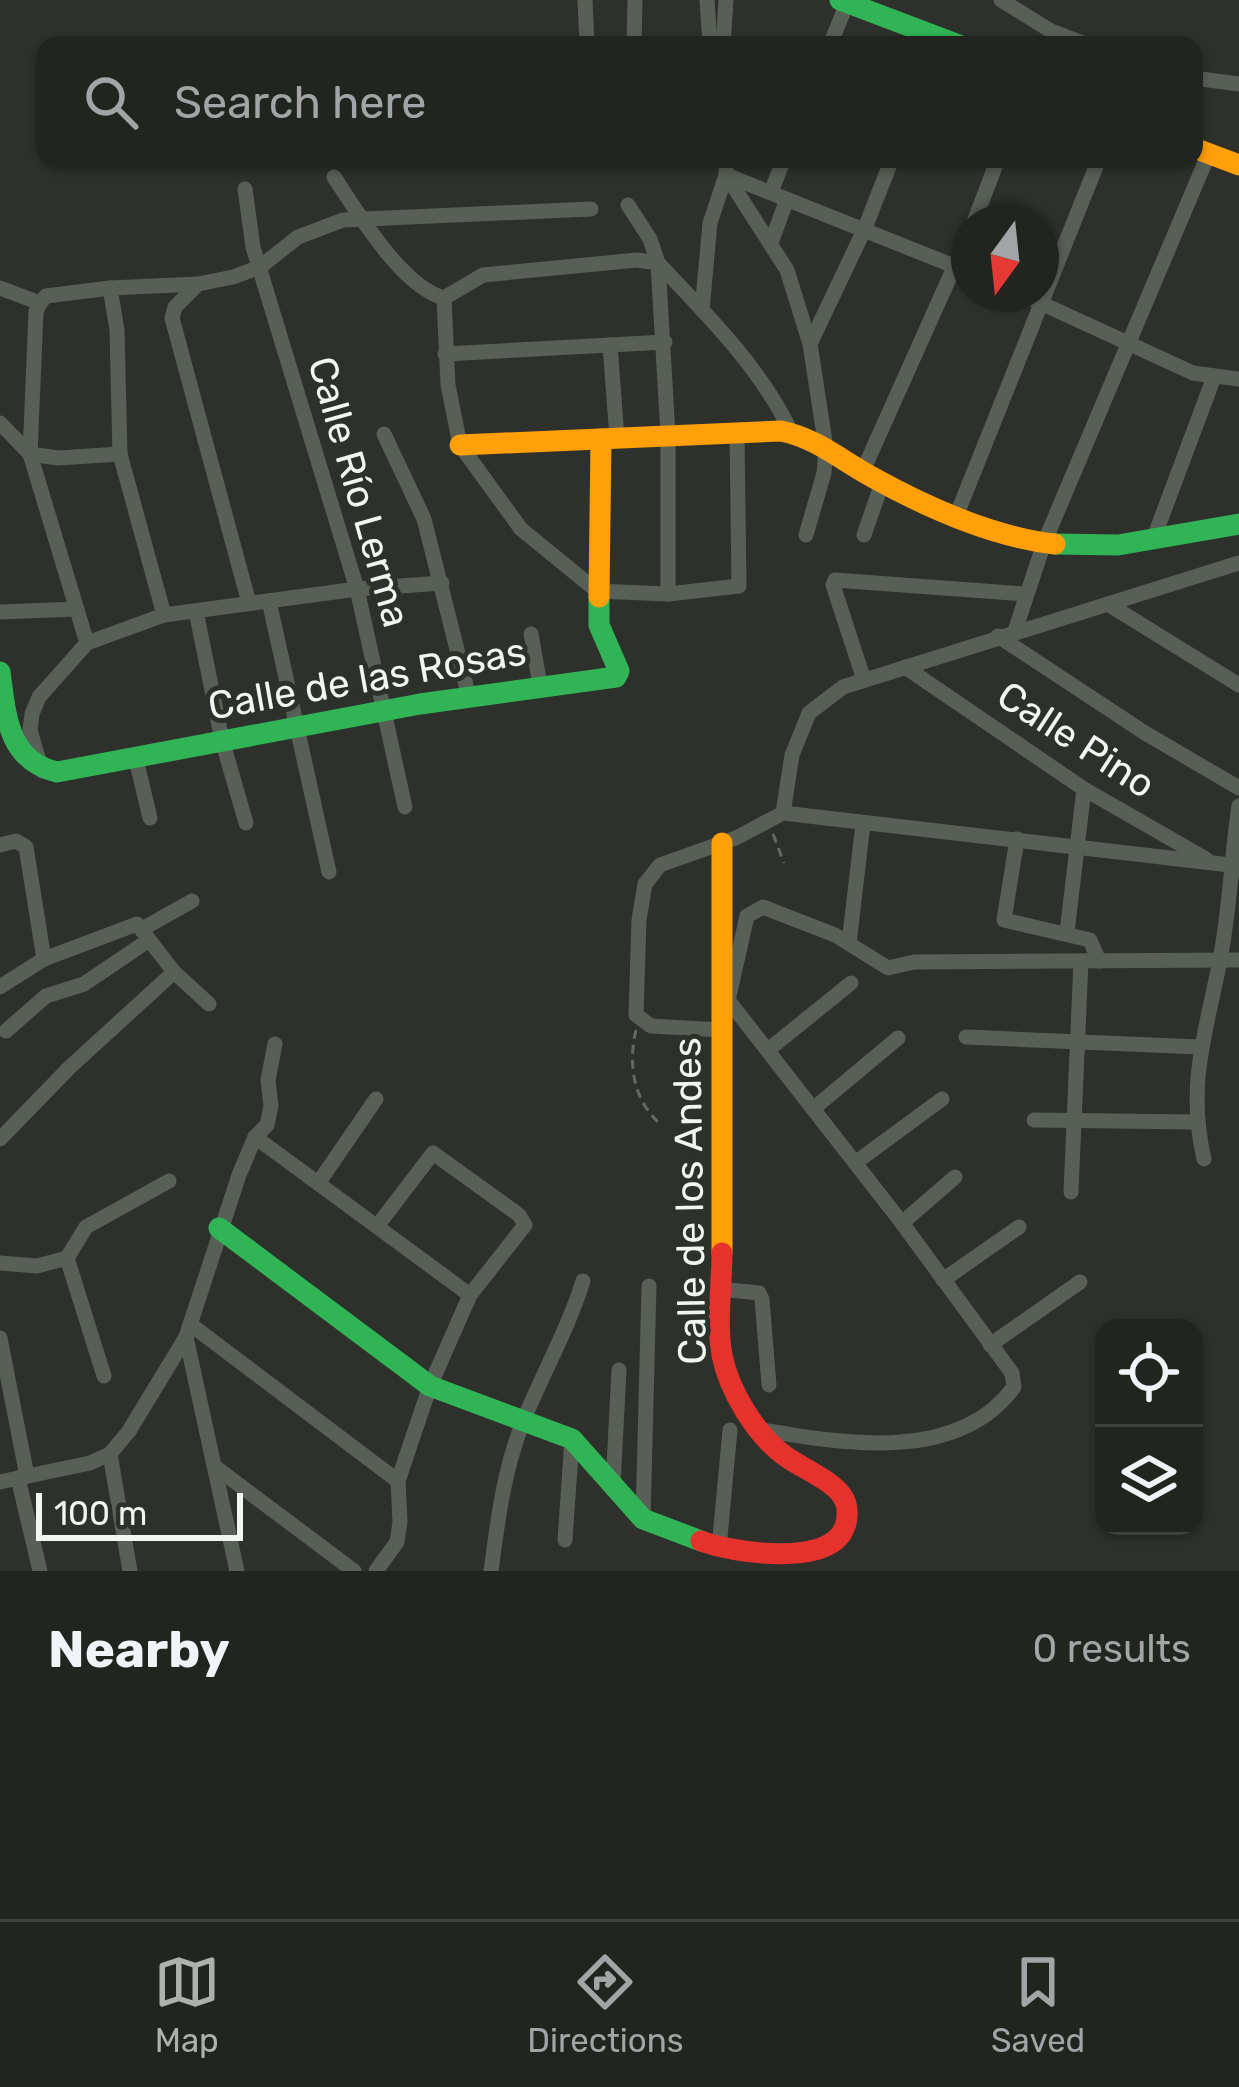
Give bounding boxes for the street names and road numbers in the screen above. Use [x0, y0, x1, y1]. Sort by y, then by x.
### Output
street label: Calle Río Lerma [298, 351, 420, 633]
street label: Calle de las Rosas [204, 628, 530, 730]
street label: Calle Pino [989, 672, 1163, 808]
street label: Calle de los Andes [664, 1037, 716, 1365]

